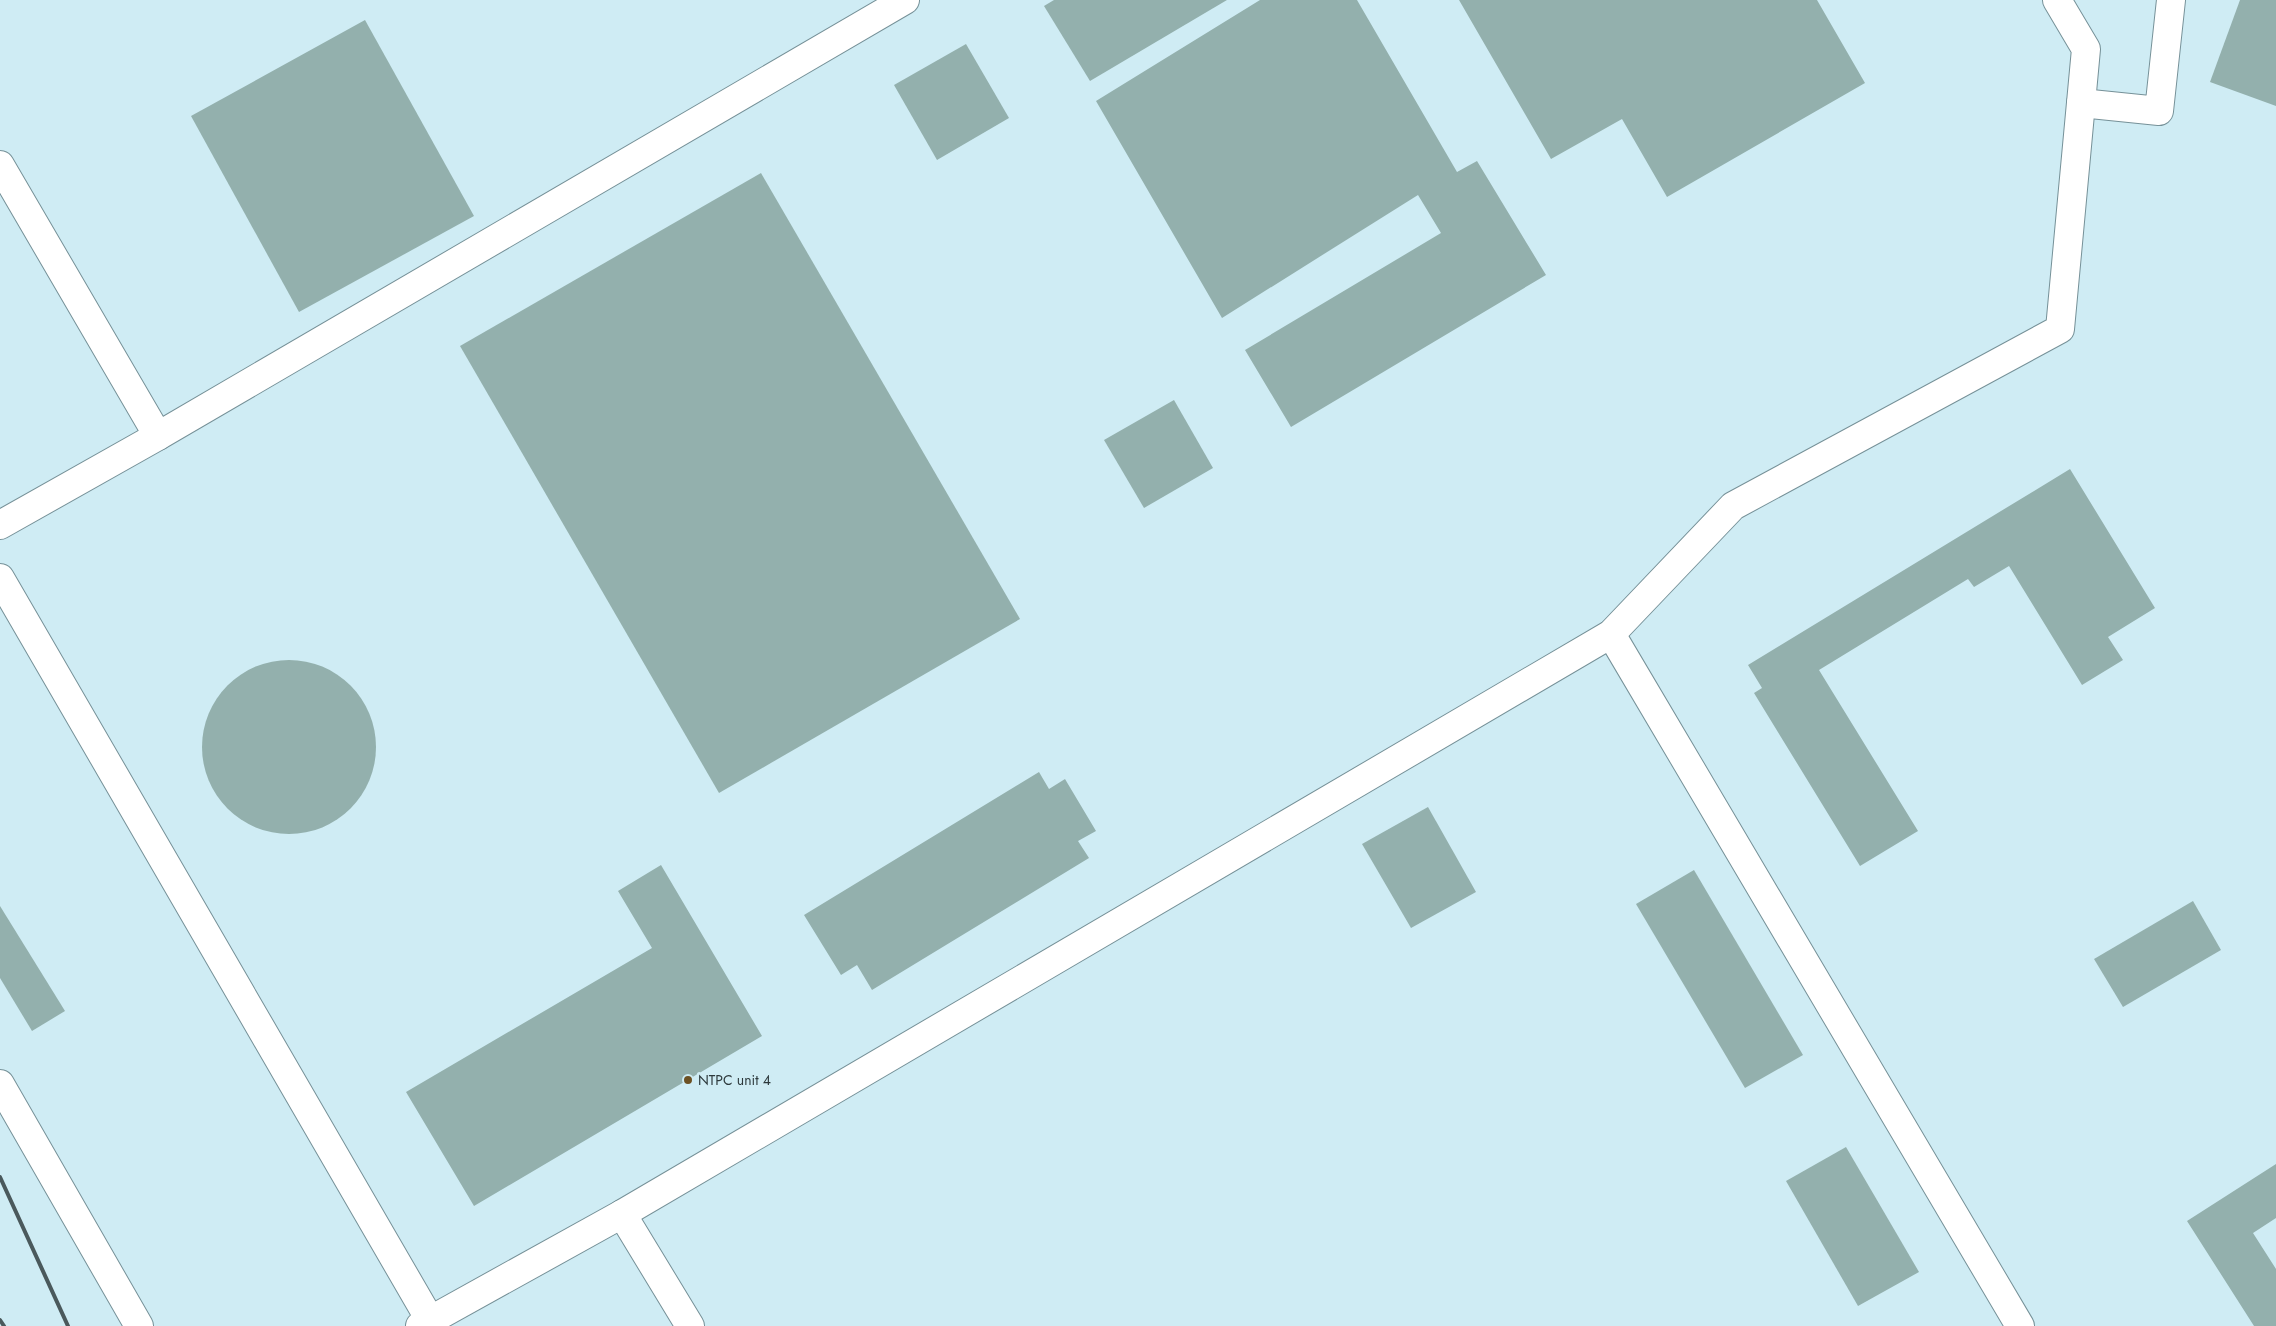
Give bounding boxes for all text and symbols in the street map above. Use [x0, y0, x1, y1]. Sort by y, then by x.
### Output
place label: NTPC unit 4 [698, 1070, 771, 1090]
marker: NTPC unit 4 [682, 1074, 694, 1086]

